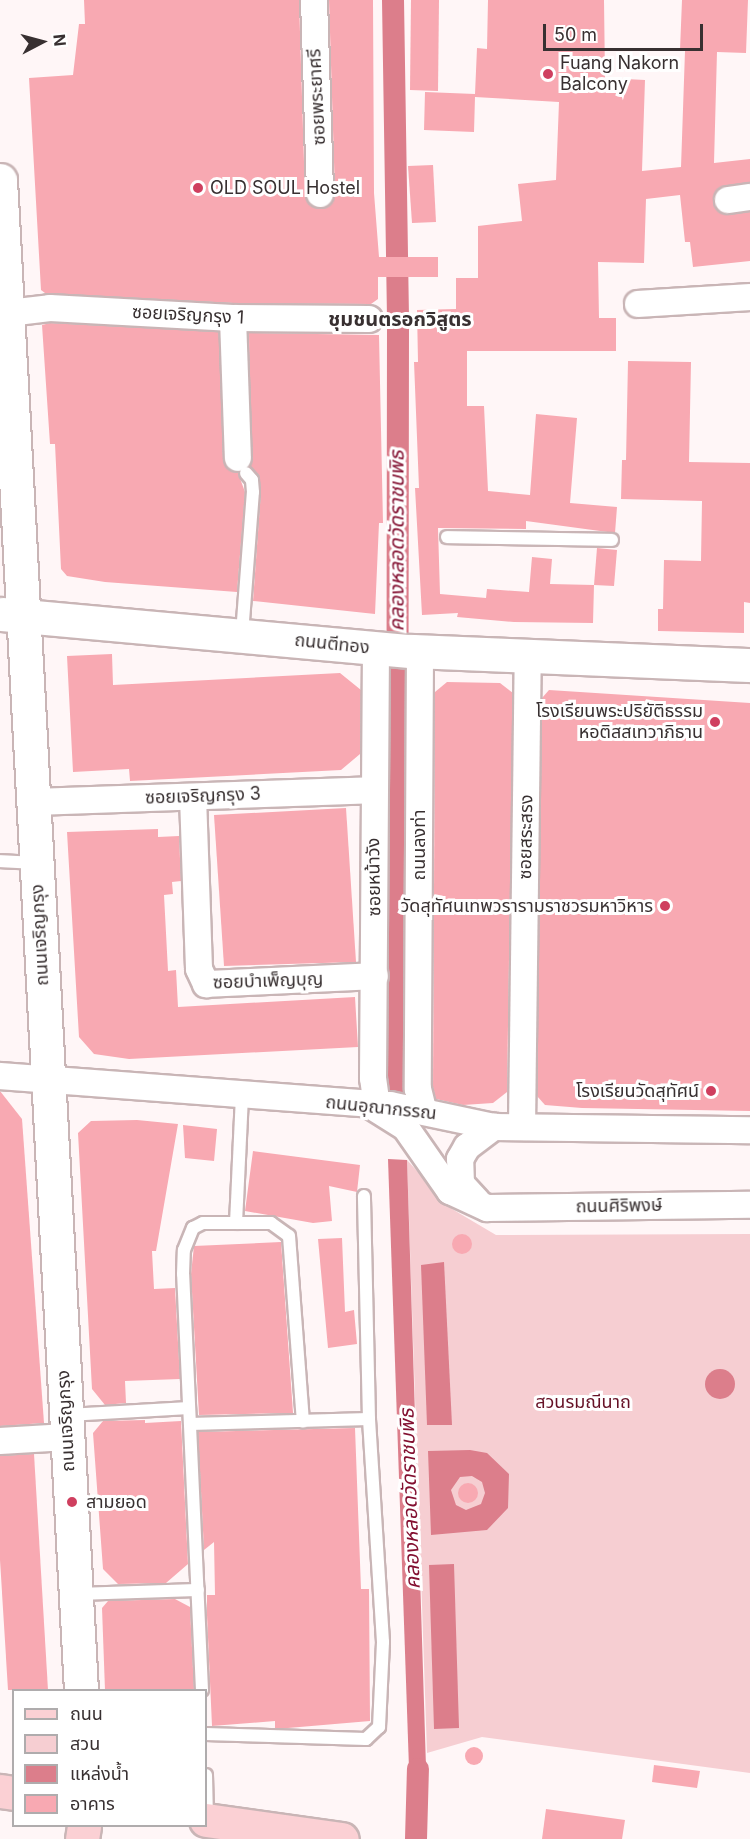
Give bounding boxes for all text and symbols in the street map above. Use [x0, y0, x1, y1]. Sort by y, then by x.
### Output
north arrow [12, 12, 72, 72]
scale bar [546, 12, 706, 50]
text: 50 m [554, 24, 597, 45]
text: N [49, 33, 70, 47]
street label: ซอยพระยาศรี [304, 48, 330, 146]
place label: Fuang Nakorn Balcony [560, 53, 679, 96]
marker: Fuang Nakorn Balcony [541, 67, 555, 81]
place label: OLD SOUL Hostel [210, 177, 360, 199]
marker: OLD SOUL Hostel [191, 181, 205, 195]
street label: ซอยเจริญกรุง 1 [131, 301, 245, 329]
district label: ชุมชนตรอกวิสูตร [328, 307, 472, 331]
water label: คลองหลอดวัดราชบพิธ [385, 451, 409, 631]
street label: ถนนตีทอง [293, 629, 371, 659]
place label: โรงเรียนพระปริยัติธรรม หอติสสเทวาภิธาน [536, 701, 703, 744]
marker: โรงเรียนพระปริยัติธรรม หอติสสเทวาภิธาน [708, 715, 722, 729]
street label: ซอยเจริญกรุง 3 [145, 783, 261, 809]
street label: ซอยสระสรง [514, 794, 538, 880]
street label: ถนนลงท่า [408, 809, 430, 881]
street label: ซอยหน้าวัง [363, 838, 385, 916]
street label: ถนนเจริญกรุง [27, 884, 53, 986]
place label: วัดสุทัศนเทพวรารามราชวรมหาวิหาร [401, 895, 653, 917]
marker: วัดสุทัศนเทพวรารามราชวรมหาวิหาร [658, 899, 672, 913]
street label: ซอยบำเพ็ญบุญ [213, 968, 323, 994]
place label: โรงเรียนวัดสุทัศน์ [576, 1080, 699, 1102]
marker: โรงเรียนวัดสุทัศน์ [704, 1084, 718, 1098]
street label: ถนนอุณากรรณ [324, 1091, 438, 1125]
street label: ถนนศิริพงษ์ [575, 1194, 663, 1218]
street label: ถนนเจริญกรุง [53, 1370, 79, 1472]
park label: สวนรมณีนาถ [535, 1391, 631, 1413]
water label: คลองหลอดวัดราชบพิธ [395, 1408, 425, 1590]
place label: สามยอด [86, 1491, 147, 1513]
marker: สามยอด [63, 1493, 81, 1511]
legend [12, 1689, 207, 1827]
text: ถนน [70, 1703, 103, 1724]
text: สวน [70, 1733, 100, 1754]
text: แหล่งน้ำ [70, 1763, 129, 1784]
text: อาคาร [70, 1793, 115, 1814]

